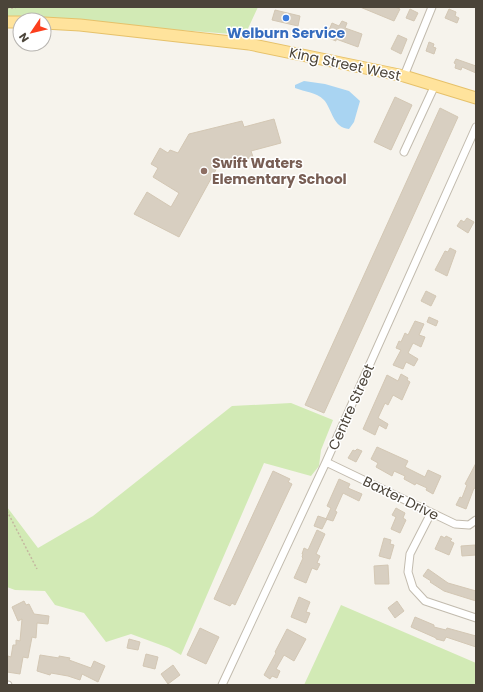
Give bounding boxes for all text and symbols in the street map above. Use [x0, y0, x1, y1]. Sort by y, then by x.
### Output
north arrow [12, 12, 52, 52]
marker: Welburn Service [281, 13, 291, 23]
place label: Welburn Service [227, 23, 345, 43]
text: N [15, 30, 33, 46]
street label: King Street West [287, 42, 403, 86]
place label: Swift Waters Elementary School [212, 153, 347, 189]
marker: Swift Waters Elementary School [199, 166, 209, 176]
street label: Centre Street [323, 361, 379, 453]
street label: Baxter Drive [359, 471, 443, 525]

